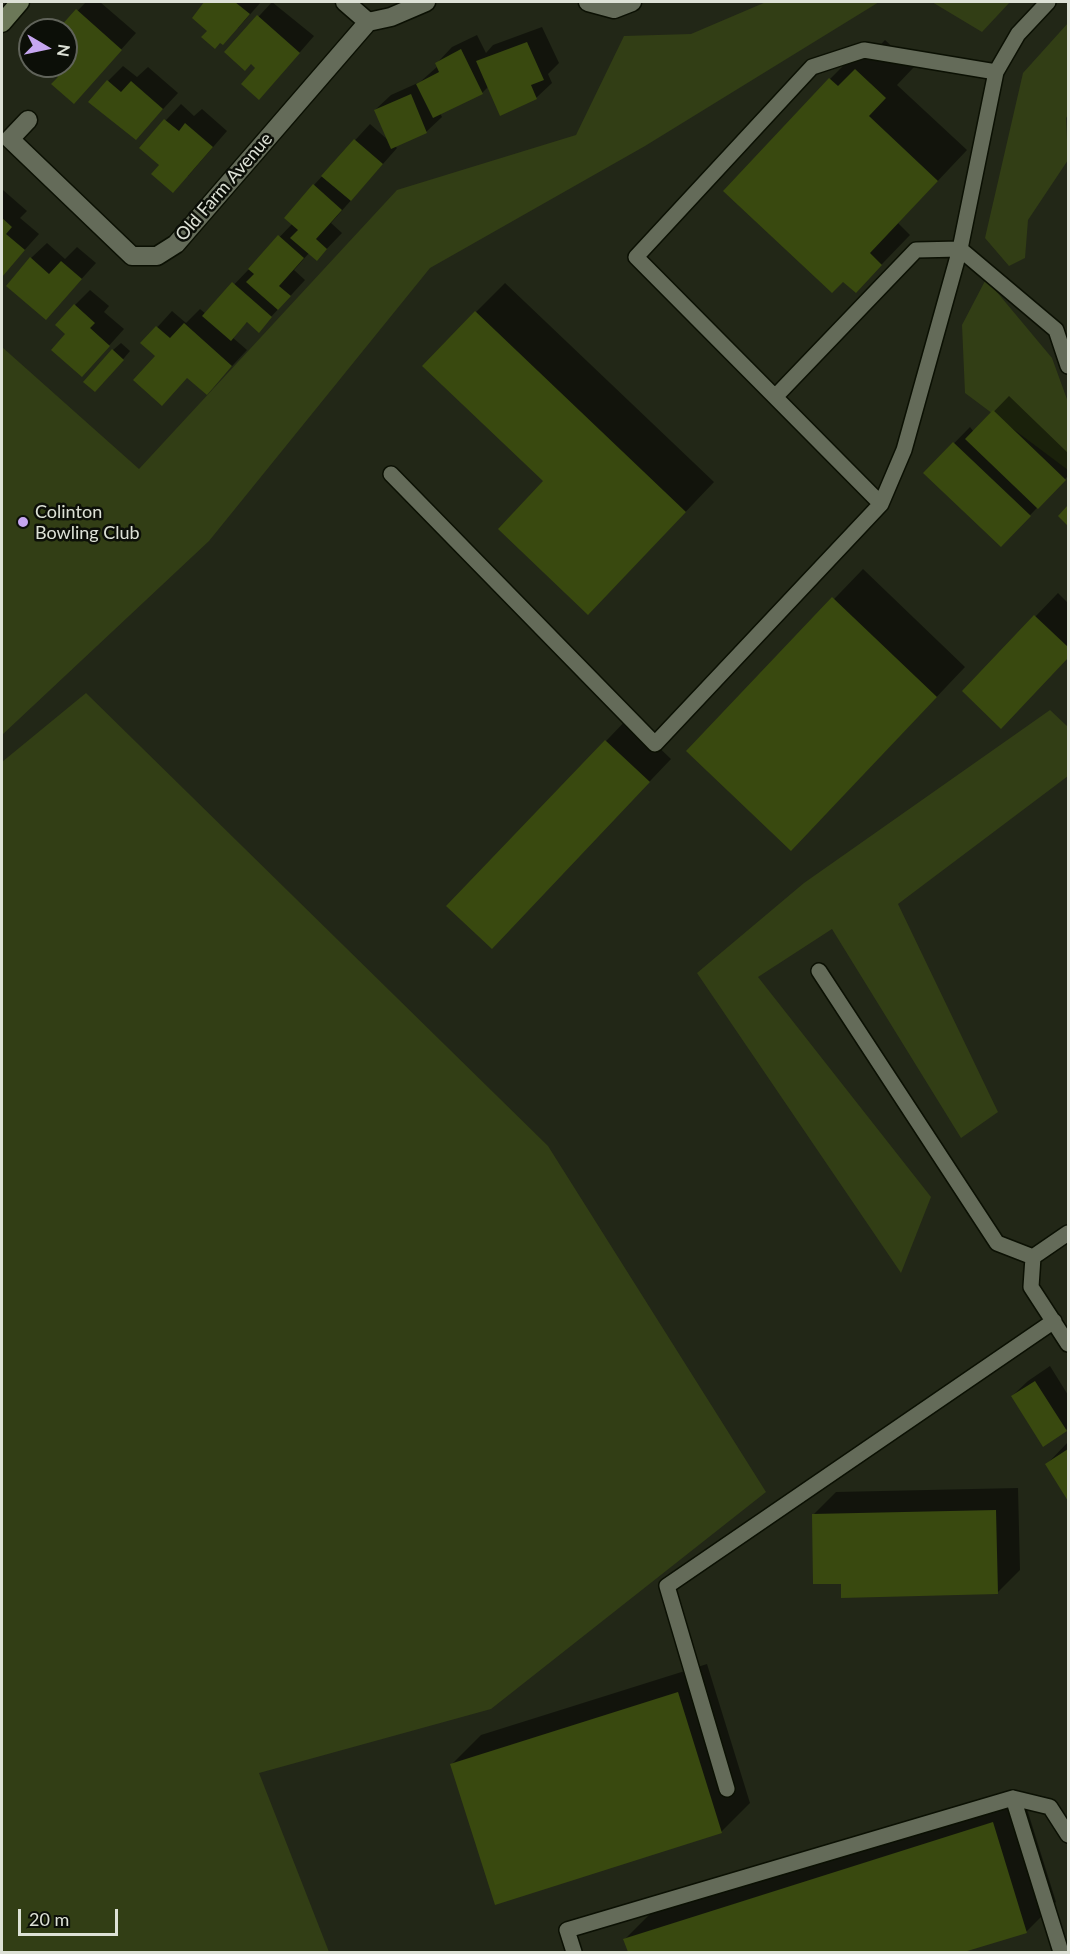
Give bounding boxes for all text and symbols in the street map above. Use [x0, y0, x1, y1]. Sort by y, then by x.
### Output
north arrow [18, 18, 78, 78]
text: N [54, 43, 75, 58]
street label: Old Farm Avenue [171, 128, 277, 246]
place label: Colinton Bowling Club [35, 501, 140, 544]
marker: Colinton Bowling Club [16, 515, 30, 529]
scale bar [21, 1897, 122, 1935]
text: 20 m [29, 1908, 69, 1930]

